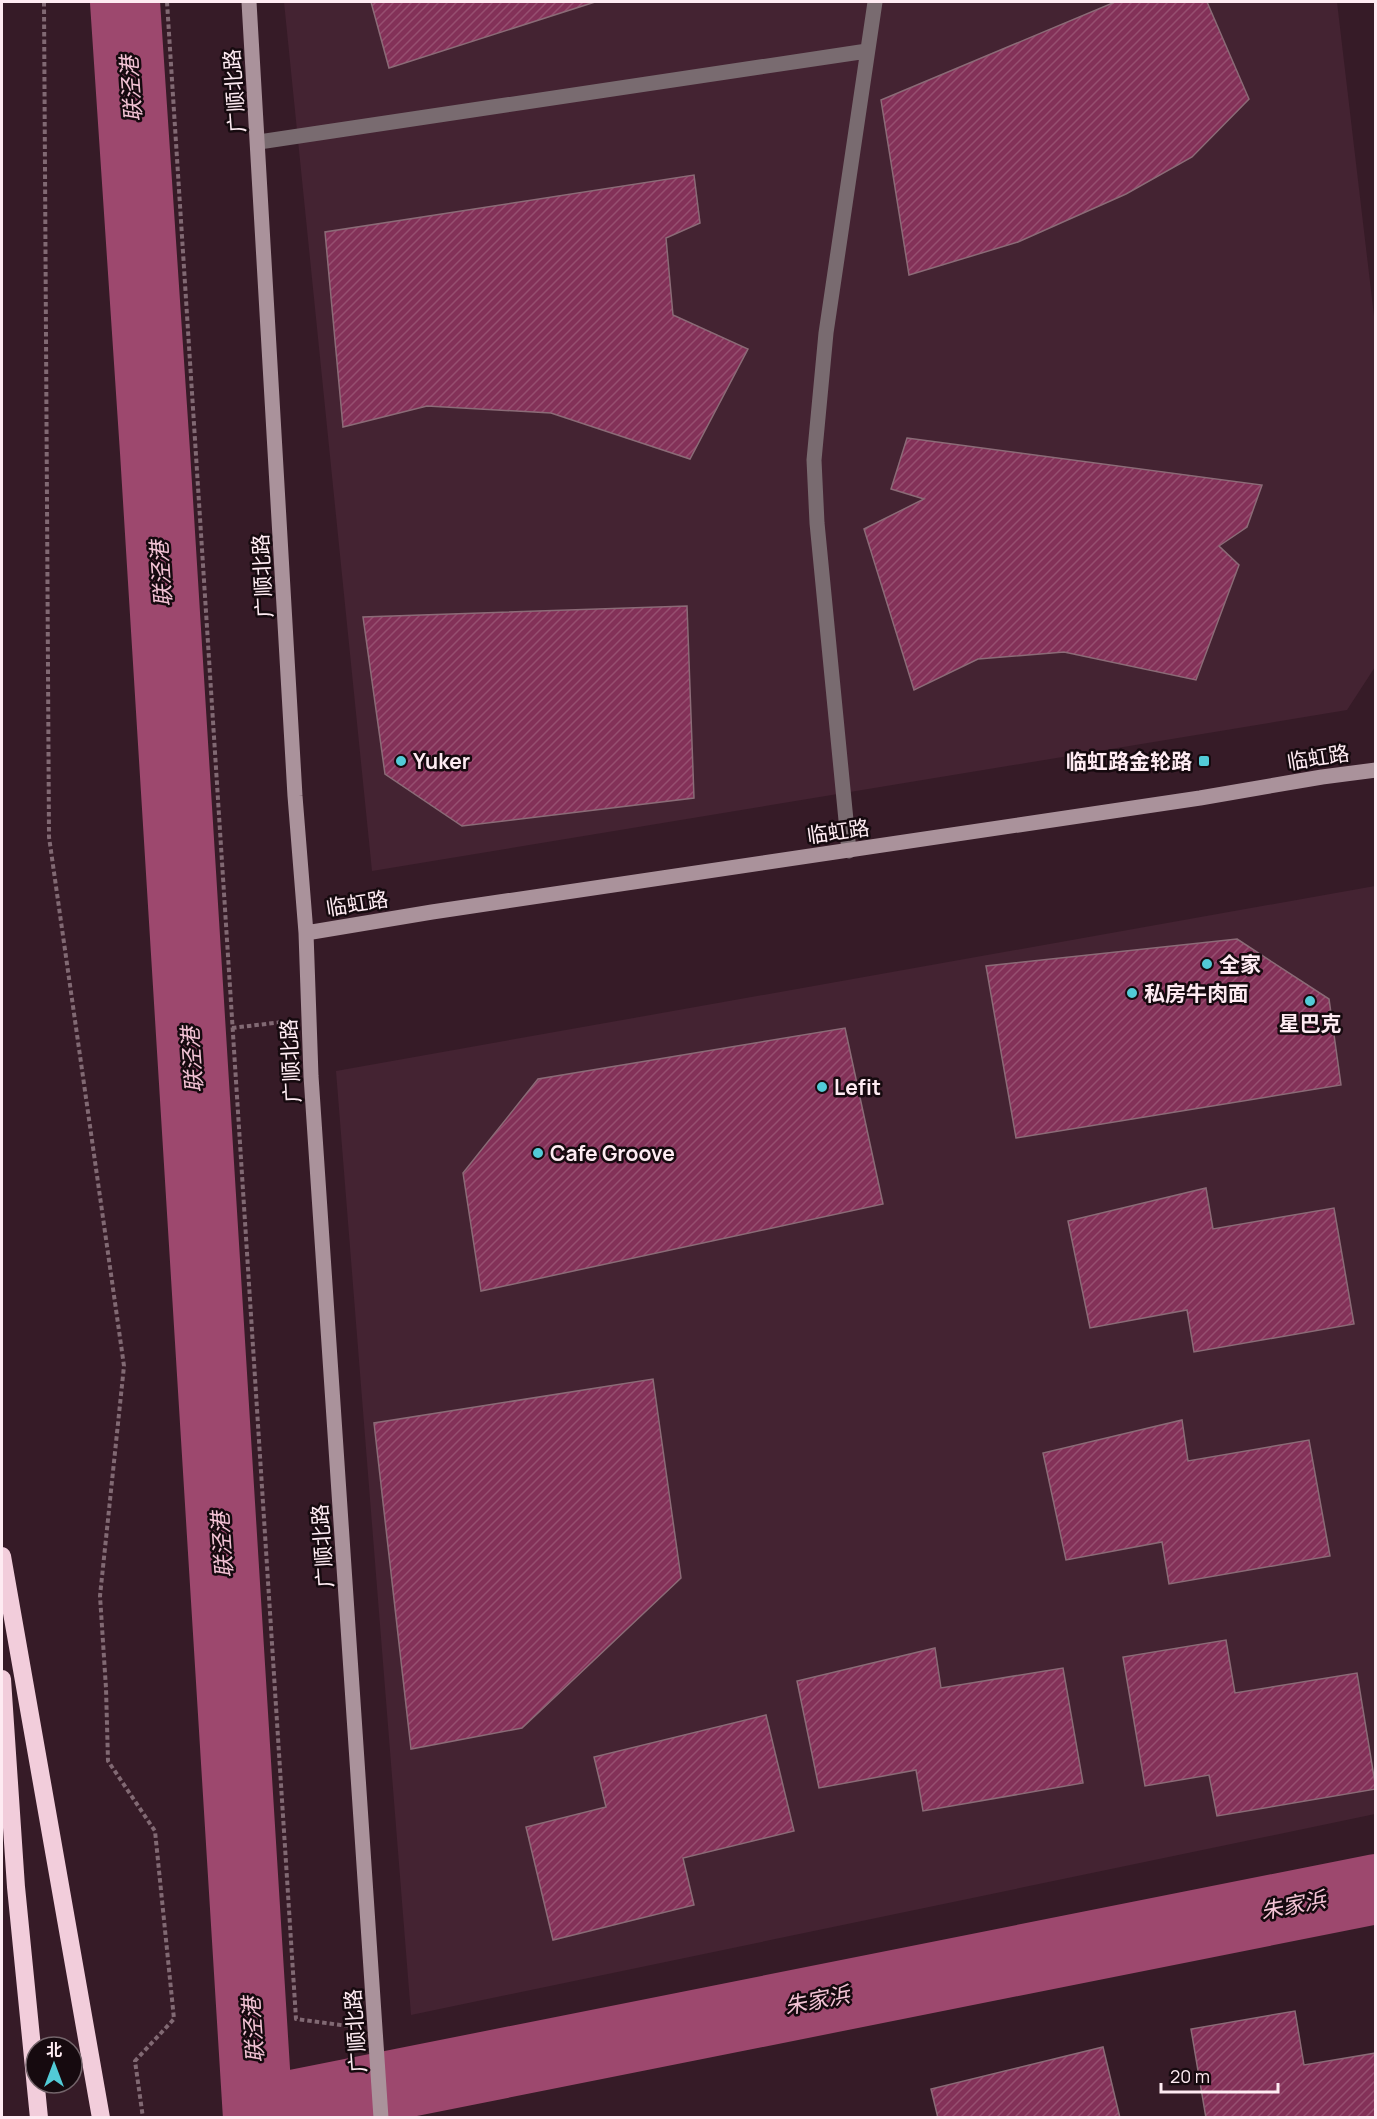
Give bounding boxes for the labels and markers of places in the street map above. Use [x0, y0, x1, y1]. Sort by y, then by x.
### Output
place label: Yuker [413, 747, 470, 775]
place label: 临虹路金轮路 [1066, 747, 1192, 775]
marker: Yuker [394, 754, 408, 768]
marker: 临虹路金轮路 [1197, 754, 1211, 768]
place label: 全家 [1219, 950, 1261, 978]
marker: 全家 [1200, 957, 1214, 971]
place label: 私房牛肉面 [1144, 979, 1249, 1007]
marker: 私房牛肉面 [1125, 986, 1139, 1000]
marker: 星巴克 [1303, 994, 1317, 1008]
place label: 星巴克 [1279, 1009, 1342, 1037]
place label: Lefit [834, 1073, 881, 1101]
marker: Lefit [815, 1080, 829, 1094]
place label: Cafe Groove [550, 1139, 675, 1167]
marker: Cafe Groove [531, 1146, 545, 1160]

